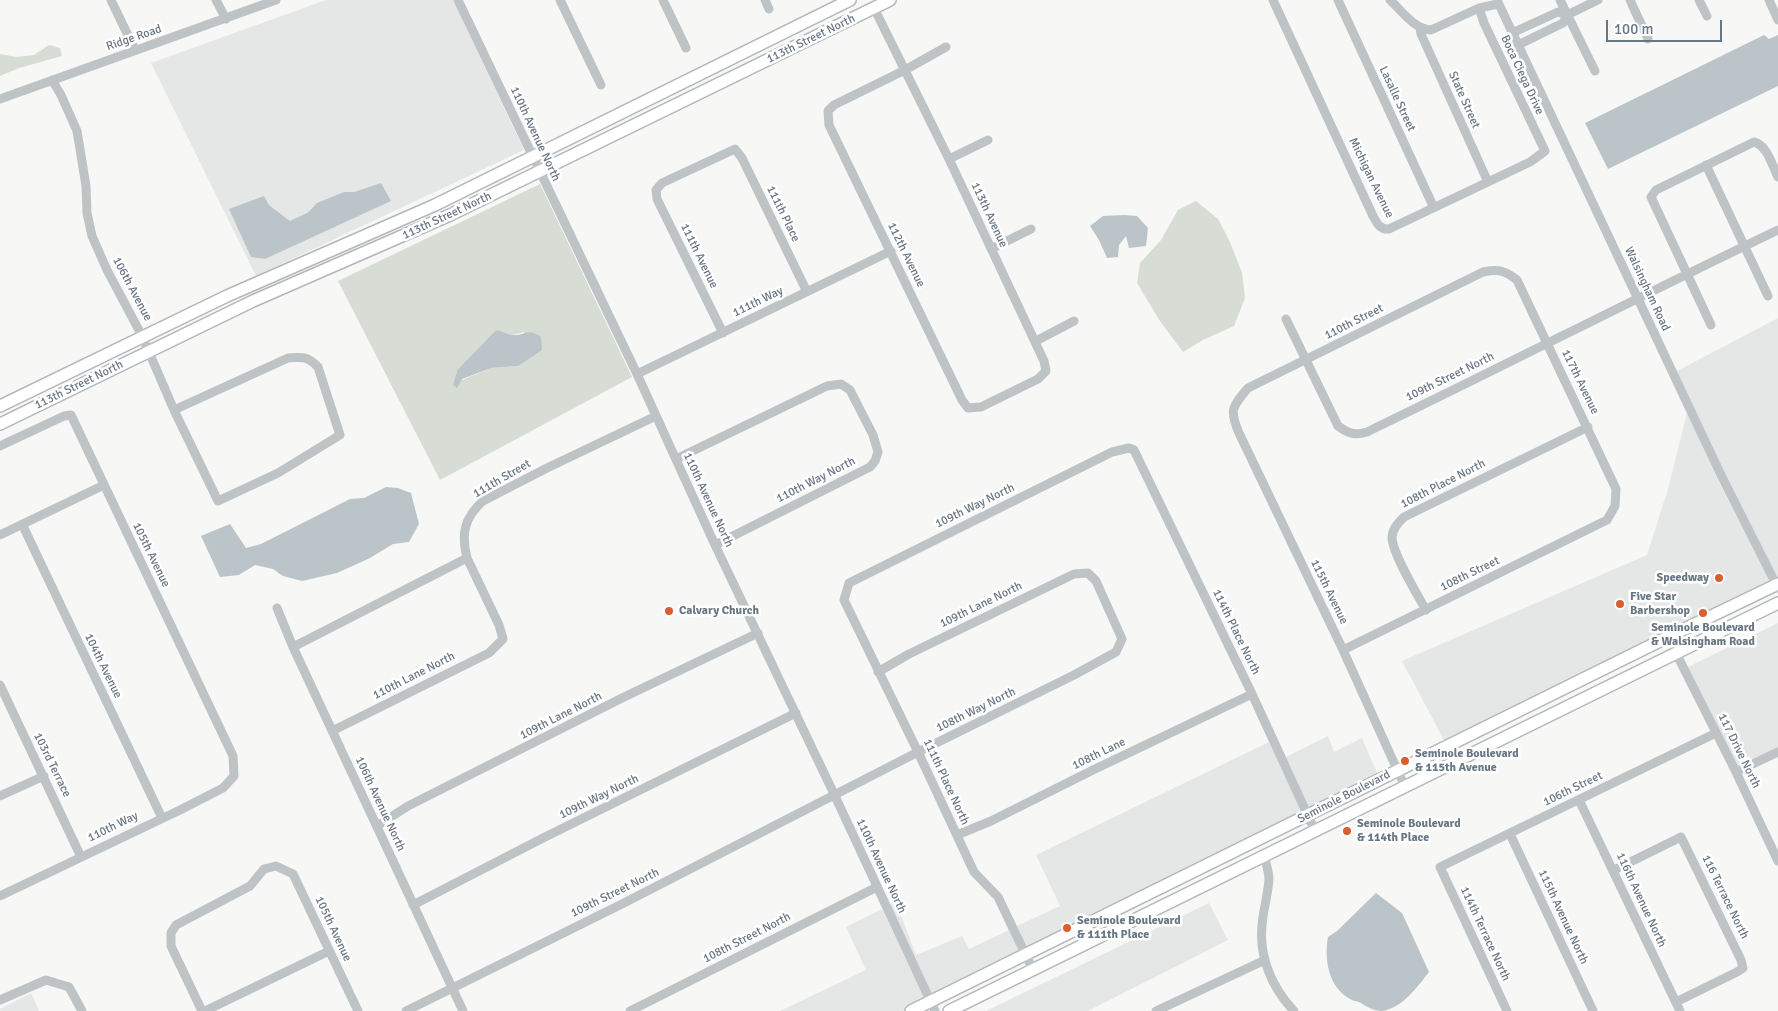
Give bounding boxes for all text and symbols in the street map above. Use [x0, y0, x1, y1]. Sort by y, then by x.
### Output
scale bar [1608, 10, 1724, 42]
street label: 113th Street North [764, 11, 858, 67]
text: 100 m [1614, 20, 1654, 38]
street label: Ridge Road [104, 22, 164, 54]
street label: Boca Ciega Drive [1497, 33, 1547, 117]
street label: Lasalle Street [1376, 64, 1418, 134]
street label: State Street [1445, 69, 1483, 131]
street label: 110th Avenue North [507, 84, 563, 184]
street label: Michigan Avenue [1345, 136, 1397, 220]
street label: 113th Avenue [968, 180, 1010, 250]
street label: 111th Place [763, 184, 803, 244]
street label: 113th Street North [400, 189, 494, 243]
street label: 112th Avenue [884, 220, 928, 290]
street label: 111th Avenue [677, 221, 721, 291]
street label: Walsingham Road [1621, 245, 1673, 333]
street label: 106th Avenue [109, 255, 155, 323]
street label: 111th Way [731, 284, 785, 320]
street label: 110th Street [1322, 301, 1386, 343]
street label: 117th Avenue [1558, 347, 1602, 417]
street label: 109th Street North [1403, 349, 1497, 405]
street label: 113th Street North [32, 357, 126, 413]
street label: 110th Avenue North [680, 450, 736, 550]
street label: 110th Way North [774, 454, 858, 506]
street label: 108th Place North [1398, 456, 1488, 512]
street label: 111th Street [471, 457, 533, 501]
street label: 109th Way North [933, 481, 1017, 531]
street label: 105th Avenue [129, 520, 173, 590]
street label: 108th Street [1438, 553, 1502, 595]
street label: 115th Avenue [1307, 557, 1351, 627]
place label: Speedway [1657, 571, 1709, 585]
marker: Speedway [1713, 572, 1725, 584]
street label: 109th Lane North [937, 579, 1025, 631]
street label: 114th Place North [1209, 587, 1263, 677]
place label: Five Star Barbershop [1630, 590, 1690, 618]
marker: Five Star Barbershop [1614, 598, 1626, 610]
place label: Calvary Church [679, 604, 759, 618]
marker: Calvary Church [663, 605, 675, 617]
marker: Seminole Boulevard & Walsingham Road [1697, 607, 1709, 619]
place label: Seminole Boulevard & Walsingham Road [1651, 621, 1755, 649]
street label: 104th Avenue [81, 631, 125, 701]
street label: 110th Lane North [371, 649, 457, 703]
street label: 108th Way North [934, 685, 1018, 735]
street label: 109th Lane North [518, 689, 604, 743]
street label: 117 Drive North [1715, 711, 1763, 791]
street label: 103rd Terrace [30, 730, 74, 800]
street label: 108th Lane [1070, 735, 1128, 773]
street label: 111th Place North [920, 737, 972, 827]
place label: Seminole Boulevard & 115th Avenue [1415, 747, 1519, 775]
street label: 106th Avenue North [352, 754, 408, 854]
marker: Seminole Boulevard & 115th Avenue [1399, 755, 1411, 767]
street label: Seminole Boulevard [1295, 767, 1393, 827]
street label: 106th Street [1541, 768, 1605, 810]
street label: 109th Way North [557, 772, 641, 822]
street label: 110th Way [86, 809, 140, 845]
street label: 110th Avenue North [853, 816, 909, 916]
place label: Seminole Boulevard & 114th Place [1357, 817, 1461, 845]
marker: Seminole Boulevard & 114th Place [1341, 825, 1353, 837]
street label: 116th Avenue North [1613, 850, 1669, 950]
street label: 116 Terrace North [1698, 853, 1752, 941]
street label: 109th Street North [568, 865, 662, 921]
street label: 115th Avenue North [1535, 867, 1591, 967]
street label: 114th Terrace North [1457, 884, 1513, 984]
street label: 105th Avenue [312, 894, 354, 964]
street label: 108th Street North [701, 910, 793, 966]
place label: Seminole Boulevard & 111th Place [1077, 914, 1181, 942]
marker: Seminole Boulevard & 111th Place [1061, 922, 1073, 934]

